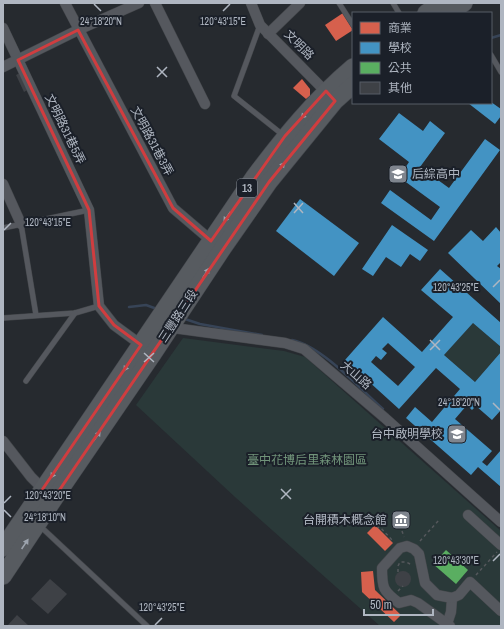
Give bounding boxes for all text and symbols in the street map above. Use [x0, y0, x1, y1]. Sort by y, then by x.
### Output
legend [352, 12, 492, 104]
text: 24°18'20"N [80, 15, 122, 28]
text: 120°43'15"E [200, 15, 246, 28]
text: 商業 [388, 20, 412, 36]
street label: 文明路 [281, 27, 317, 63]
text: 學校 [388, 40, 412, 56]
text: 公共 [388, 60, 412, 76]
text: 其他 [388, 80, 412, 96]
street label: 文明路31巷5弄 [41, 91, 89, 167]
street label: 文明路31巷3弄 [127, 104, 177, 178]
one-way arrow [301, 108, 310, 119]
one-way arrow [277, 161, 286, 172]
school or university icon: 后綜高中 [387, 163, 409, 185]
place label: 后綜高中 [412, 166, 460, 182]
road number: 13 [237, 179, 257, 197]
one-way arrow [223, 212, 231, 222]
text: 120°43'15"E [25, 216, 71, 229]
one-way arrow [202, 268, 210, 278]
text: 120°43'25"E [433, 281, 479, 294]
street label: 三豐路三段 [155, 286, 201, 346]
street label: 大山路 [337, 357, 375, 393]
one-way arrow [123, 361, 131, 371]
text: 24°18'20"N [438, 396, 480, 409]
school or university icon: 台中啟明學校 [446, 423, 468, 445]
place label: 台中啟明學校 [371, 426, 443, 442]
one-way arrow [93, 431, 101, 441]
park label: 臺中花博后里森林園區 [247, 452, 367, 468]
one-way arrow [50, 467, 57, 479]
text: 120°43'20"E [25, 489, 71, 502]
museum icon: 台開積木概念館 [390, 509, 412, 531]
text: 24°18'10"N [24, 511, 66, 524]
place label: 台開積木概念館 [303, 512, 387, 528]
one-way arrow [21, 538, 28, 550]
text: 120°43'30"E [433, 554, 479, 567]
scale bar [364, 591, 433, 617]
text: 50 m [370, 597, 392, 613]
text: 120°43'25"E [139, 601, 185, 614]

